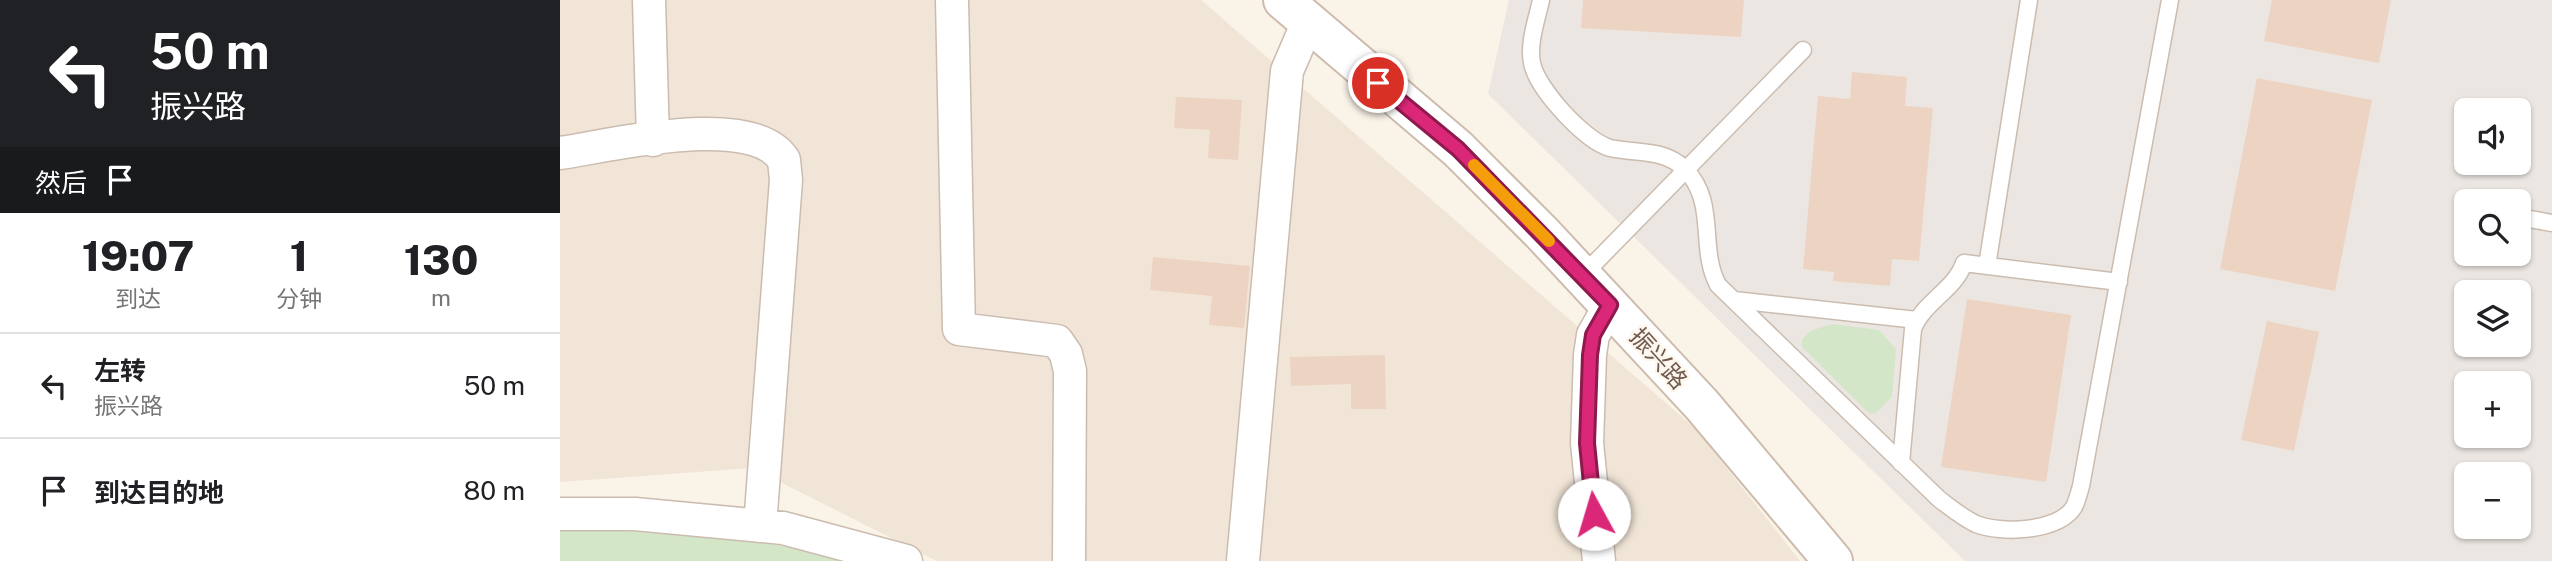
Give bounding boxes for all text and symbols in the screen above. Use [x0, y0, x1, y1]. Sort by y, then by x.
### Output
text: 50 m [150, 22, 270, 80]
icon: left [35, 28, 126, 119]
pin [1348, 53, 1408, 113]
icon: arrive [1359, 64, 1397, 102]
text: 振兴路 [150, 88, 246, 125]
map controls [2454, 98, 2531, 539]
button: sound [2454, 98, 2531, 175]
icon: arrive [101, 161, 139, 199]
text: 然后 [35, 167, 87, 198]
button: search [2454, 189, 2531, 266]
text: 19:07 [82, 231, 194, 280]
text: 1 [290, 231, 308, 280]
text: 130 [404, 235, 478, 284]
button: layers [2454, 280, 2531, 357]
text: m [431, 284, 451, 311]
text: 到达 [115, 285, 161, 312]
text: 分钟 [276, 285, 322, 312]
street label: 振兴路 [1625, 322, 1693, 394]
text: 左转 [94, 355, 146, 386]
icon: left [35, 367, 73, 405]
text: 50 m [464, 370, 525, 401]
button: + [2454, 371, 2531, 448]
text: 振兴路 [94, 392, 163, 419]
button: − [2454, 462, 2531, 539]
icon: arrive [35, 472, 73, 510]
text: 80 m [464, 475, 525, 506]
text: 到达目的地 [94, 477, 224, 508]
position arrow [1557, 477, 1631, 551]

